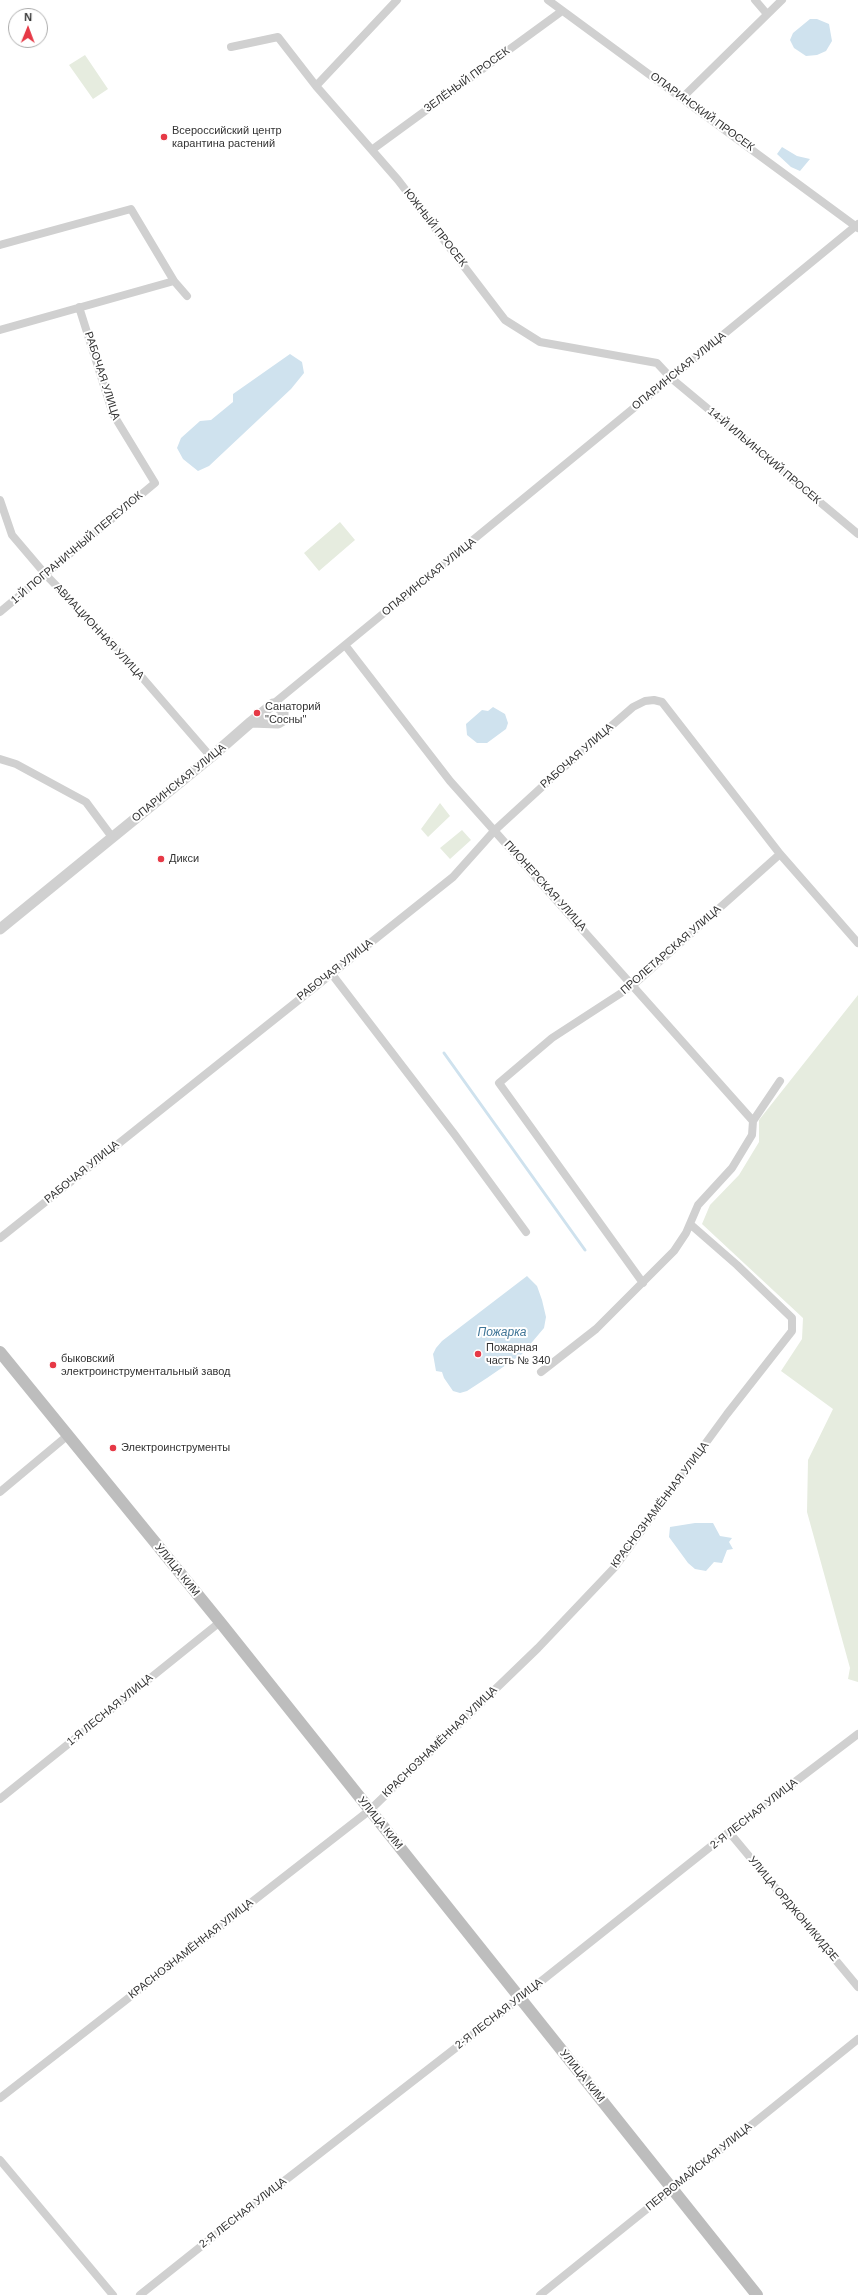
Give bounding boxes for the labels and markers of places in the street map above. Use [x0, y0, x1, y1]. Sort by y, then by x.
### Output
place label: Всероссийский центр карантина растений [172, 124, 282, 150]
marker: Всероссийский центр карантина растений [159, 132, 169, 142]
place label: Санаторий "Сосны" [265, 700, 321, 726]
marker: Санаторий "Сосны" [252, 708, 262, 718]
place label: Дикси [169, 852, 199, 866]
marker: Дикси [156, 854, 166, 864]
place label: Пожарная часть № 340 [486, 1341, 550, 1367]
marker: Пожарная часть № 340 [473, 1349, 483, 1359]
place label: быковский электроинструментальный завод [61, 1352, 231, 1378]
marker: быковский электроинструментальный завод [48, 1360, 58, 1370]
place label: Электроинструменты [121, 1441, 230, 1455]
marker: Электроинструменты [108, 1443, 118, 1453]

